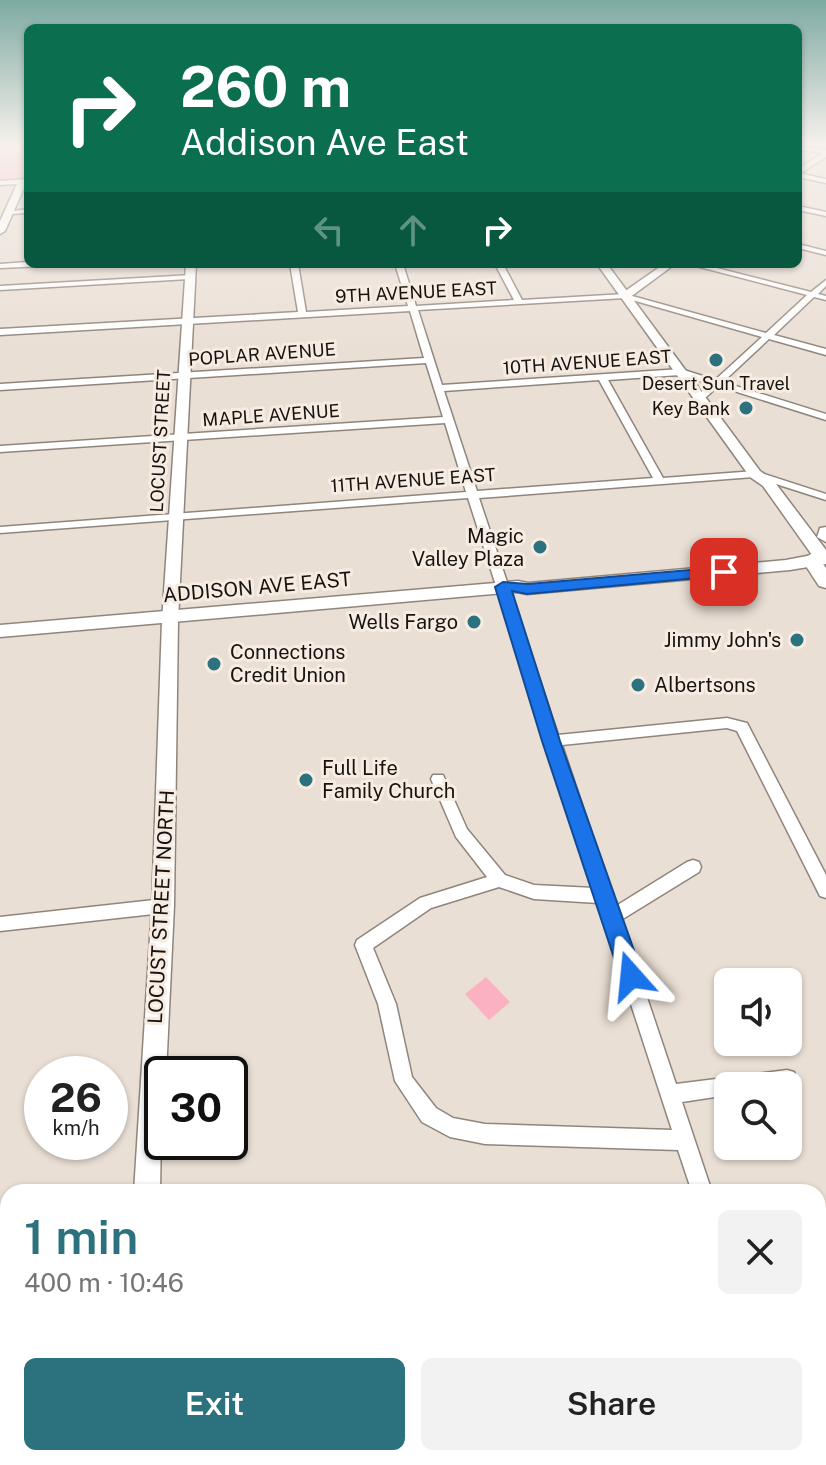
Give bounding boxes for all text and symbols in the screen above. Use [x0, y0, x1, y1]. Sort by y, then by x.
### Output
text: 260 m [180, 54, 351, 120]
icon: right [48, 56, 152, 160]
text: Addison Ave East [180, 121, 469, 163]
icon: left [307, 208, 351, 252]
icon: ahead [391, 208, 435, 252]
icon: right [475, 208, 519, 252]
street label: 9TH AVENUE EAST [335, 277, 498, 307]
street label: POPLAR AVENUE [188, 338, 336, 370]
street label: 10TH AVENUE EAST [502, 346, 672, 378]
marker: Desert Sun Travel [707, 351, 725, 369]
street label: LOCUST STREET [146, 369, 174, 513]
place label: Desert Sun Travel [642, 373, 790, 394]
place label: Key Bank [652, 398, 730, 419]
marker: Key Bank [737, 399, 755, 417]
street label: MAPLE AVENUE [202, 400, 340, 430]
street label: 11TH AVENUE EAST [330, 464, 496, 496]
place label: Magic Valley Plaza [412, 524, 524, 571]
marker: Magic Valley Plaza [531, 538, 549, 556]
pin [690, 538, 758, 606]
icon: arrive [702, 550, 746, 594]
street label: ADDISON AVE EAST [162, 567, 352, 607]
place label: Wells Fargo [348, 610, 458, 634]
marker: Wells Fargo [465, 613, 483, 631]
place label: Jimmy John's [664, 628, 781, 652]
marker: Jimmy John's [788, 631, 806, 649]
place label: Connections Credit Union [230, 640, 346, 687]
marker: Connections Credit Union [205, 655, 223, 673]
place label: Albertsons [654, 673, 756, 697]
marker: Albertsons [629, 676, 647, 694]
place label: Full Life Family Church [322, 756, 455, 803]
marker: Full Life Family Church [297, 771, 315, 789]
street label: LOCUST STREET NORTH [143, 789, 179, 1025]
position arrow [589, 934, 673, 1018]
map controls [714, 968, 802, 1160]
button: sound [714, 968, 802, 1056]
speed limit sign: 30 [144, 1056, 248, 1160]
button: search [714, 1072, 802, 1160]
text: 26 [50, 1074, 102, 1121]
text: km/h [52, 1116, 100, 1140]
text: 1 min [24, 1208, 138, 1265]
button: close [718, 1210, 802, 1294]
text: 400 m · 10:46 [24, 1267, 184, 1298]
button: Exit [24, 1358, 405, 1450]
button: Share [421, 1358, 802, 1450]

